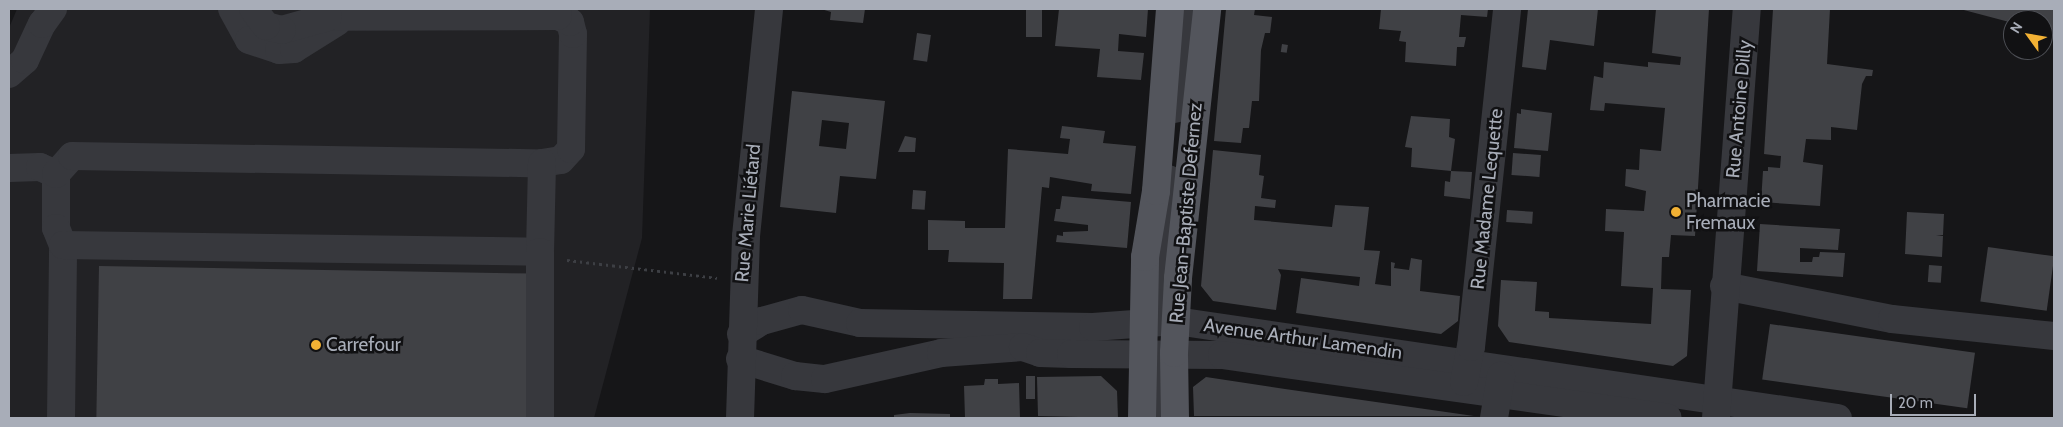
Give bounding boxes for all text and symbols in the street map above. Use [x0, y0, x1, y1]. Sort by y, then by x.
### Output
north arrow [2003, 10, 2053, 60]
text: N [2006, 19, 2026, 37]
street label: Rue Antoine Dilly [1722, 39, 1756, 179]
street label: Rue Jean-Baptiste Defernez [1165, 102, 1207, 324]
street label: Rue Madame Lequette [1466, 107, 1508, 291]
street label: Rue Marie Liétard [731, 143, 765, 283]
place label: Pharmacie Fremaux [1686, 190, 1770, 234]
marker: Pharmacie Fremaux [1670, 206, 1682, 218]
street label: Avenue Arthur Lamendin [1202, 314, 1404, 364]
place label: Carrefour [326, 334, 401, 356]
marker: Carrefour [310, 339, 322, 351]
scale bar [1893, 384, 1979, 416]
text: 20 m [1898, 394, 1933, 412]

